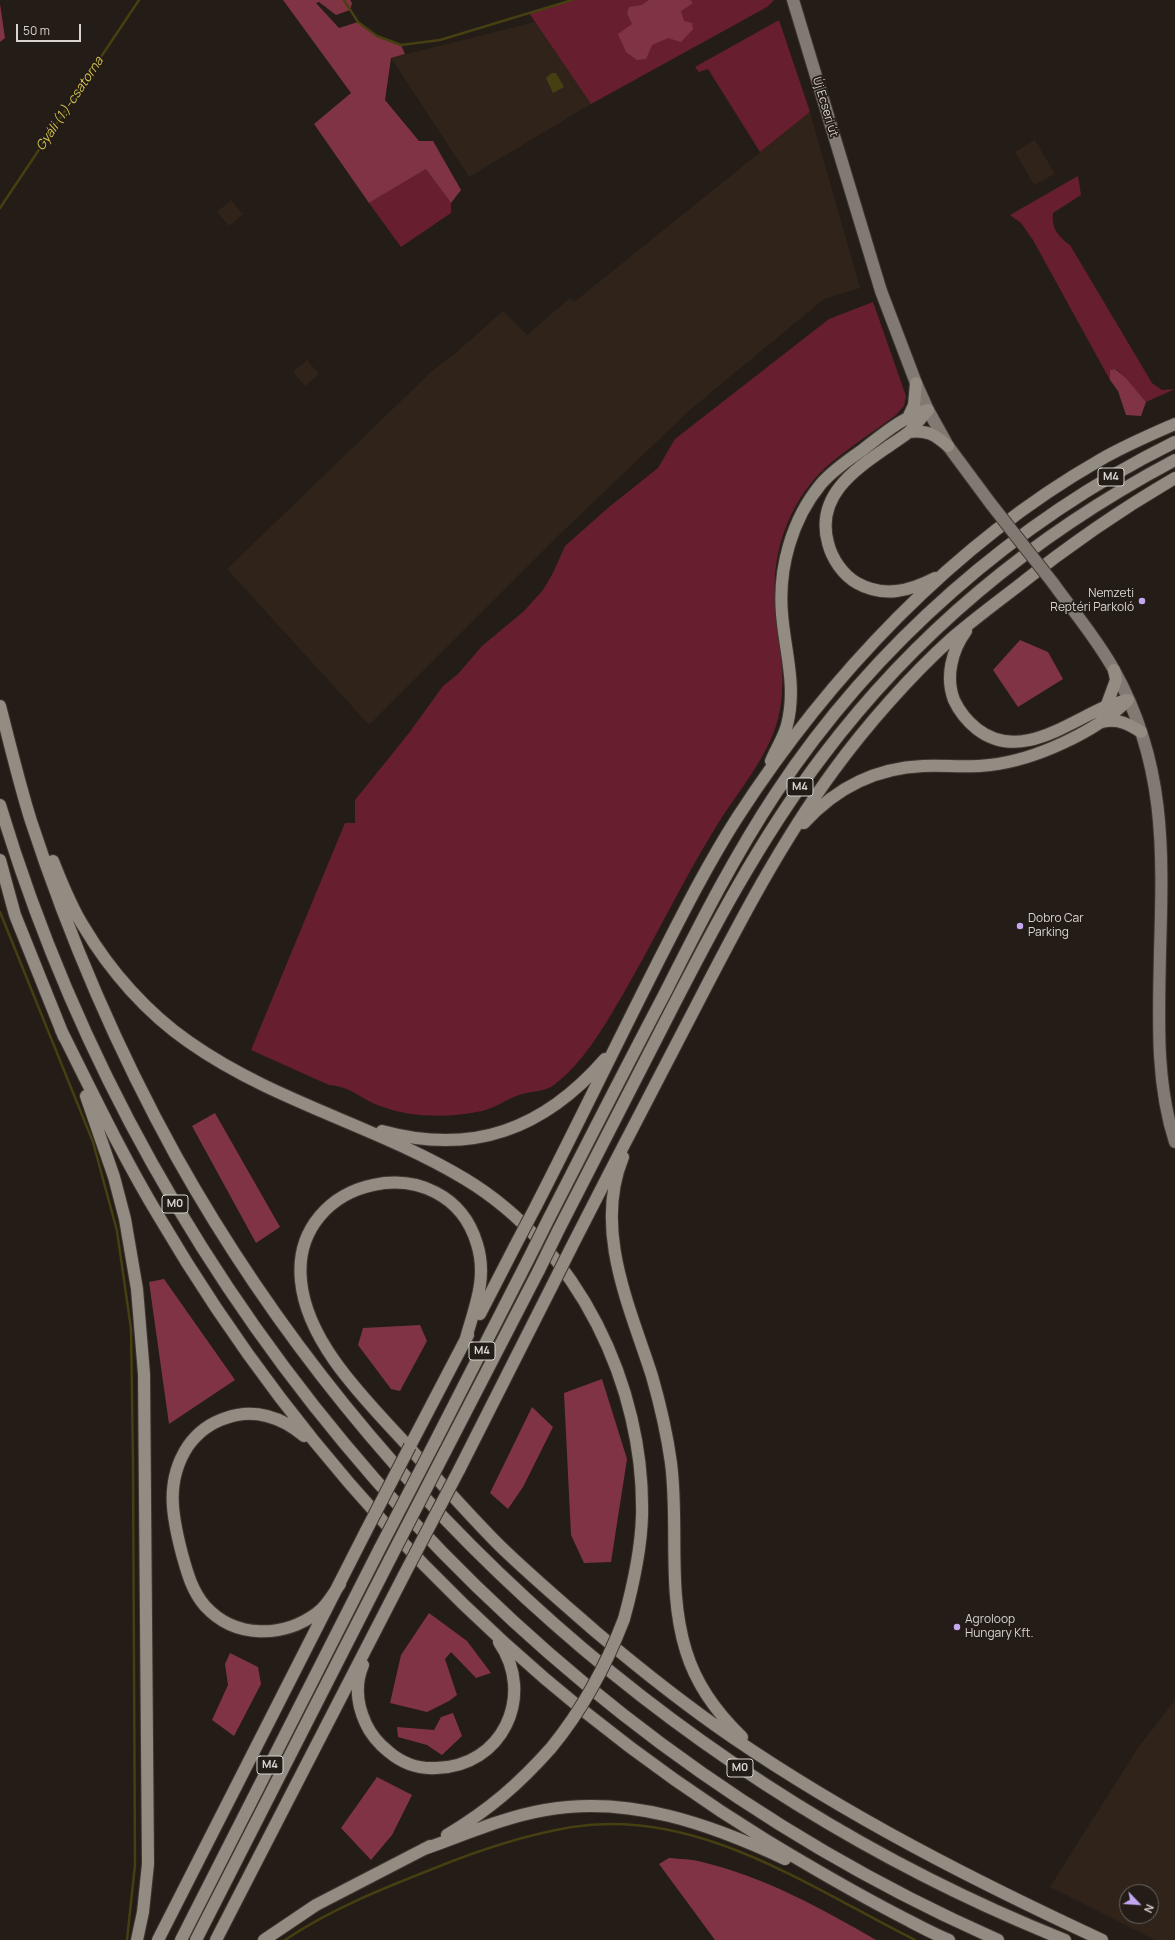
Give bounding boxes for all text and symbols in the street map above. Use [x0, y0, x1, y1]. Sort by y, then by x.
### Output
scale bar [18, 16, 83, 42]
text: 50 m [23, 22, 50, 39]
water label: Gyáli (1.)-csatorna [33, 54, 107, 154]
street label: Új Ecseri út [809, 75, 841, 139]
road number: M4 [1098, 468, 1124, 486]
place label: Nemzeti Reptéri Parkoló [1050, 587, 1134, 615]
marker: Nemzeti Reptéri Parkoló [1137, 596, 1147, 606]
road number: M4 [787, 778, 813, 796]
place label: Dobro Car Parking [1028, 912, 1084, 940]
marker: Dobro Car Parking [1015, 921, 1025, 931]
road number: M0 [162, 1195, 188, 1213]
road number: M4 [469, 1342, 495, 1360]
place label: Agroloop Hungary Kft. [965, 1613, 1033, 1641]
marker: Agroloop Hungary Kft. [952, 1622, 962, 1632]
road number: M4 [257, 1756, 283, 1774]
road number: M0 [727, 1759, 753, 1777]
north arrow [1119, 1884, 1159, 1924]
text: N [1141, 1902, 1158, 1916]

